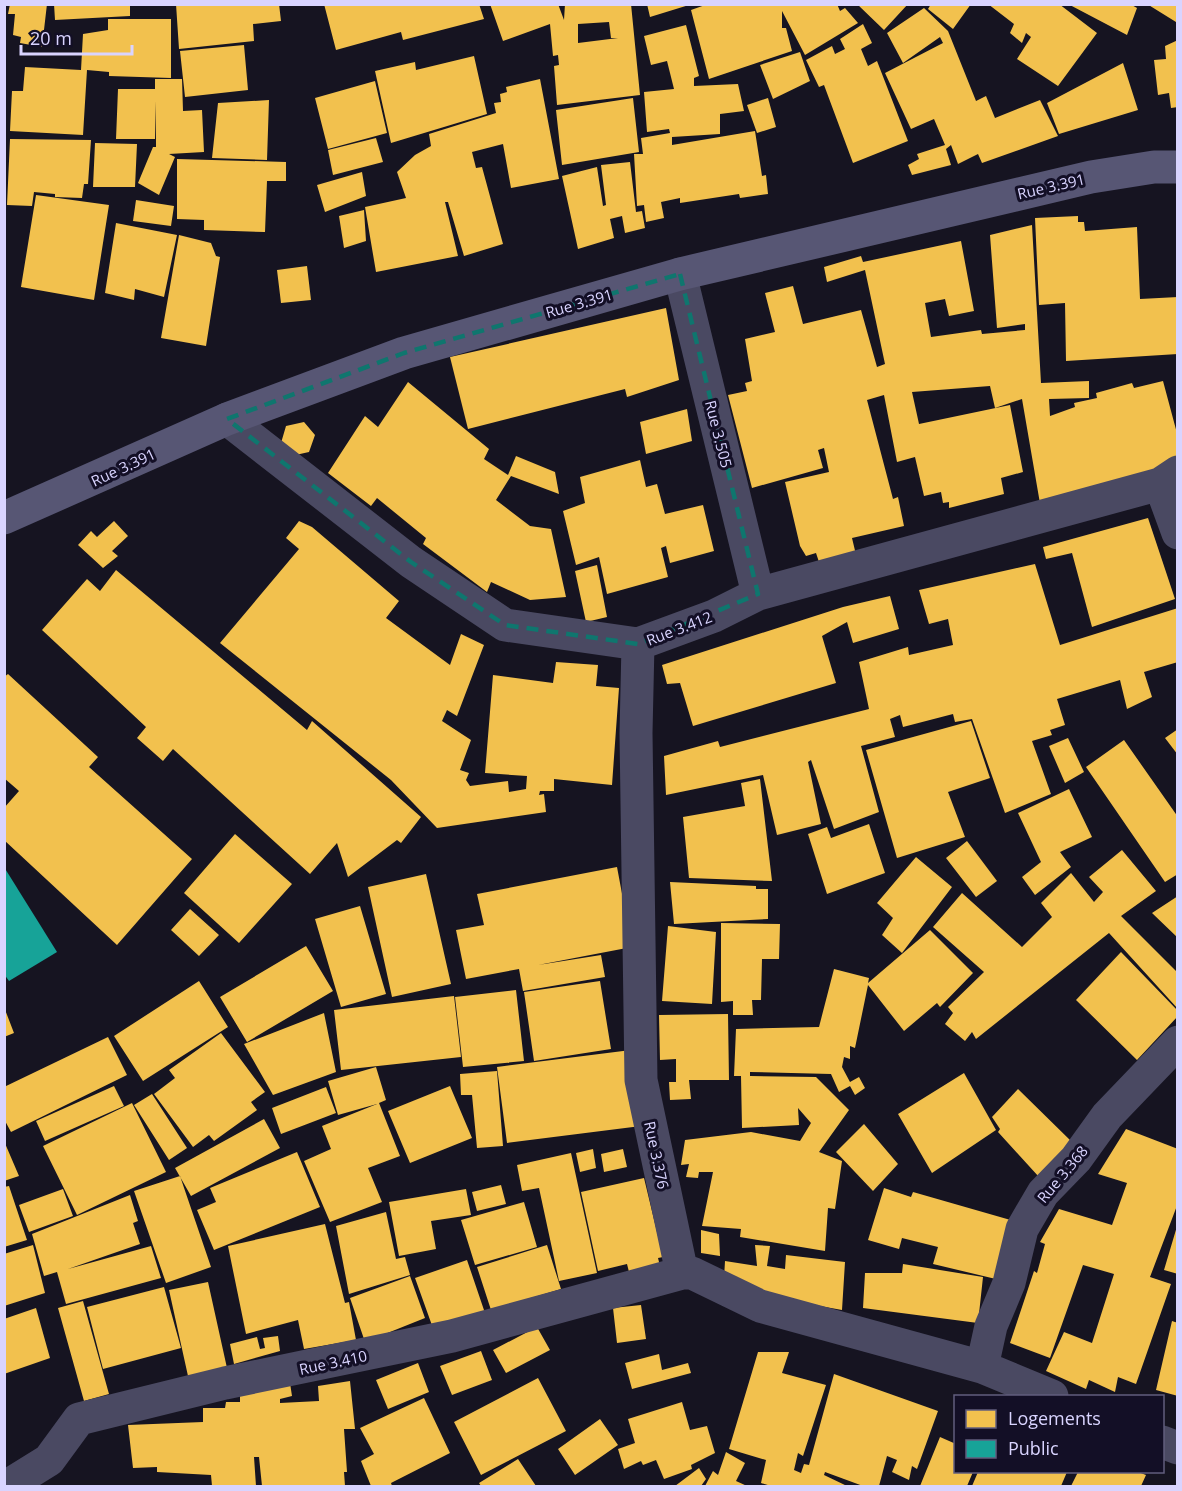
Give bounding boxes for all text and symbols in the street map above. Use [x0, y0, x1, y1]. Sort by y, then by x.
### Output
scale bar [21, 18, 132, 56]
text: 20 m [30, 26, 72, 50]
street label: Rue 3.391 [1015, 168, 1087, 204]
street label: Rue 3.391 [543, 284, 615, 322]
street label: Rue 3.505 [701, 398, 737, 470]
street label: Rue 3.391 [87, 443, 159, 491]
street label: Rue 3.412 [643, 606, 715, 650]
street label: Rue 3.376 [640, 1119, 674, 1191]
street label: Rue 3.368 [1032, 1141, 1092, 1207]
street label: Rue 3.410 [297, 1345, 369, 1379]
legend [954, 1395, 1164, 1473]
text: Logements [1008, 1406, 1101, 1430]
text: Public [1008, 1436, 1059, 1460]

